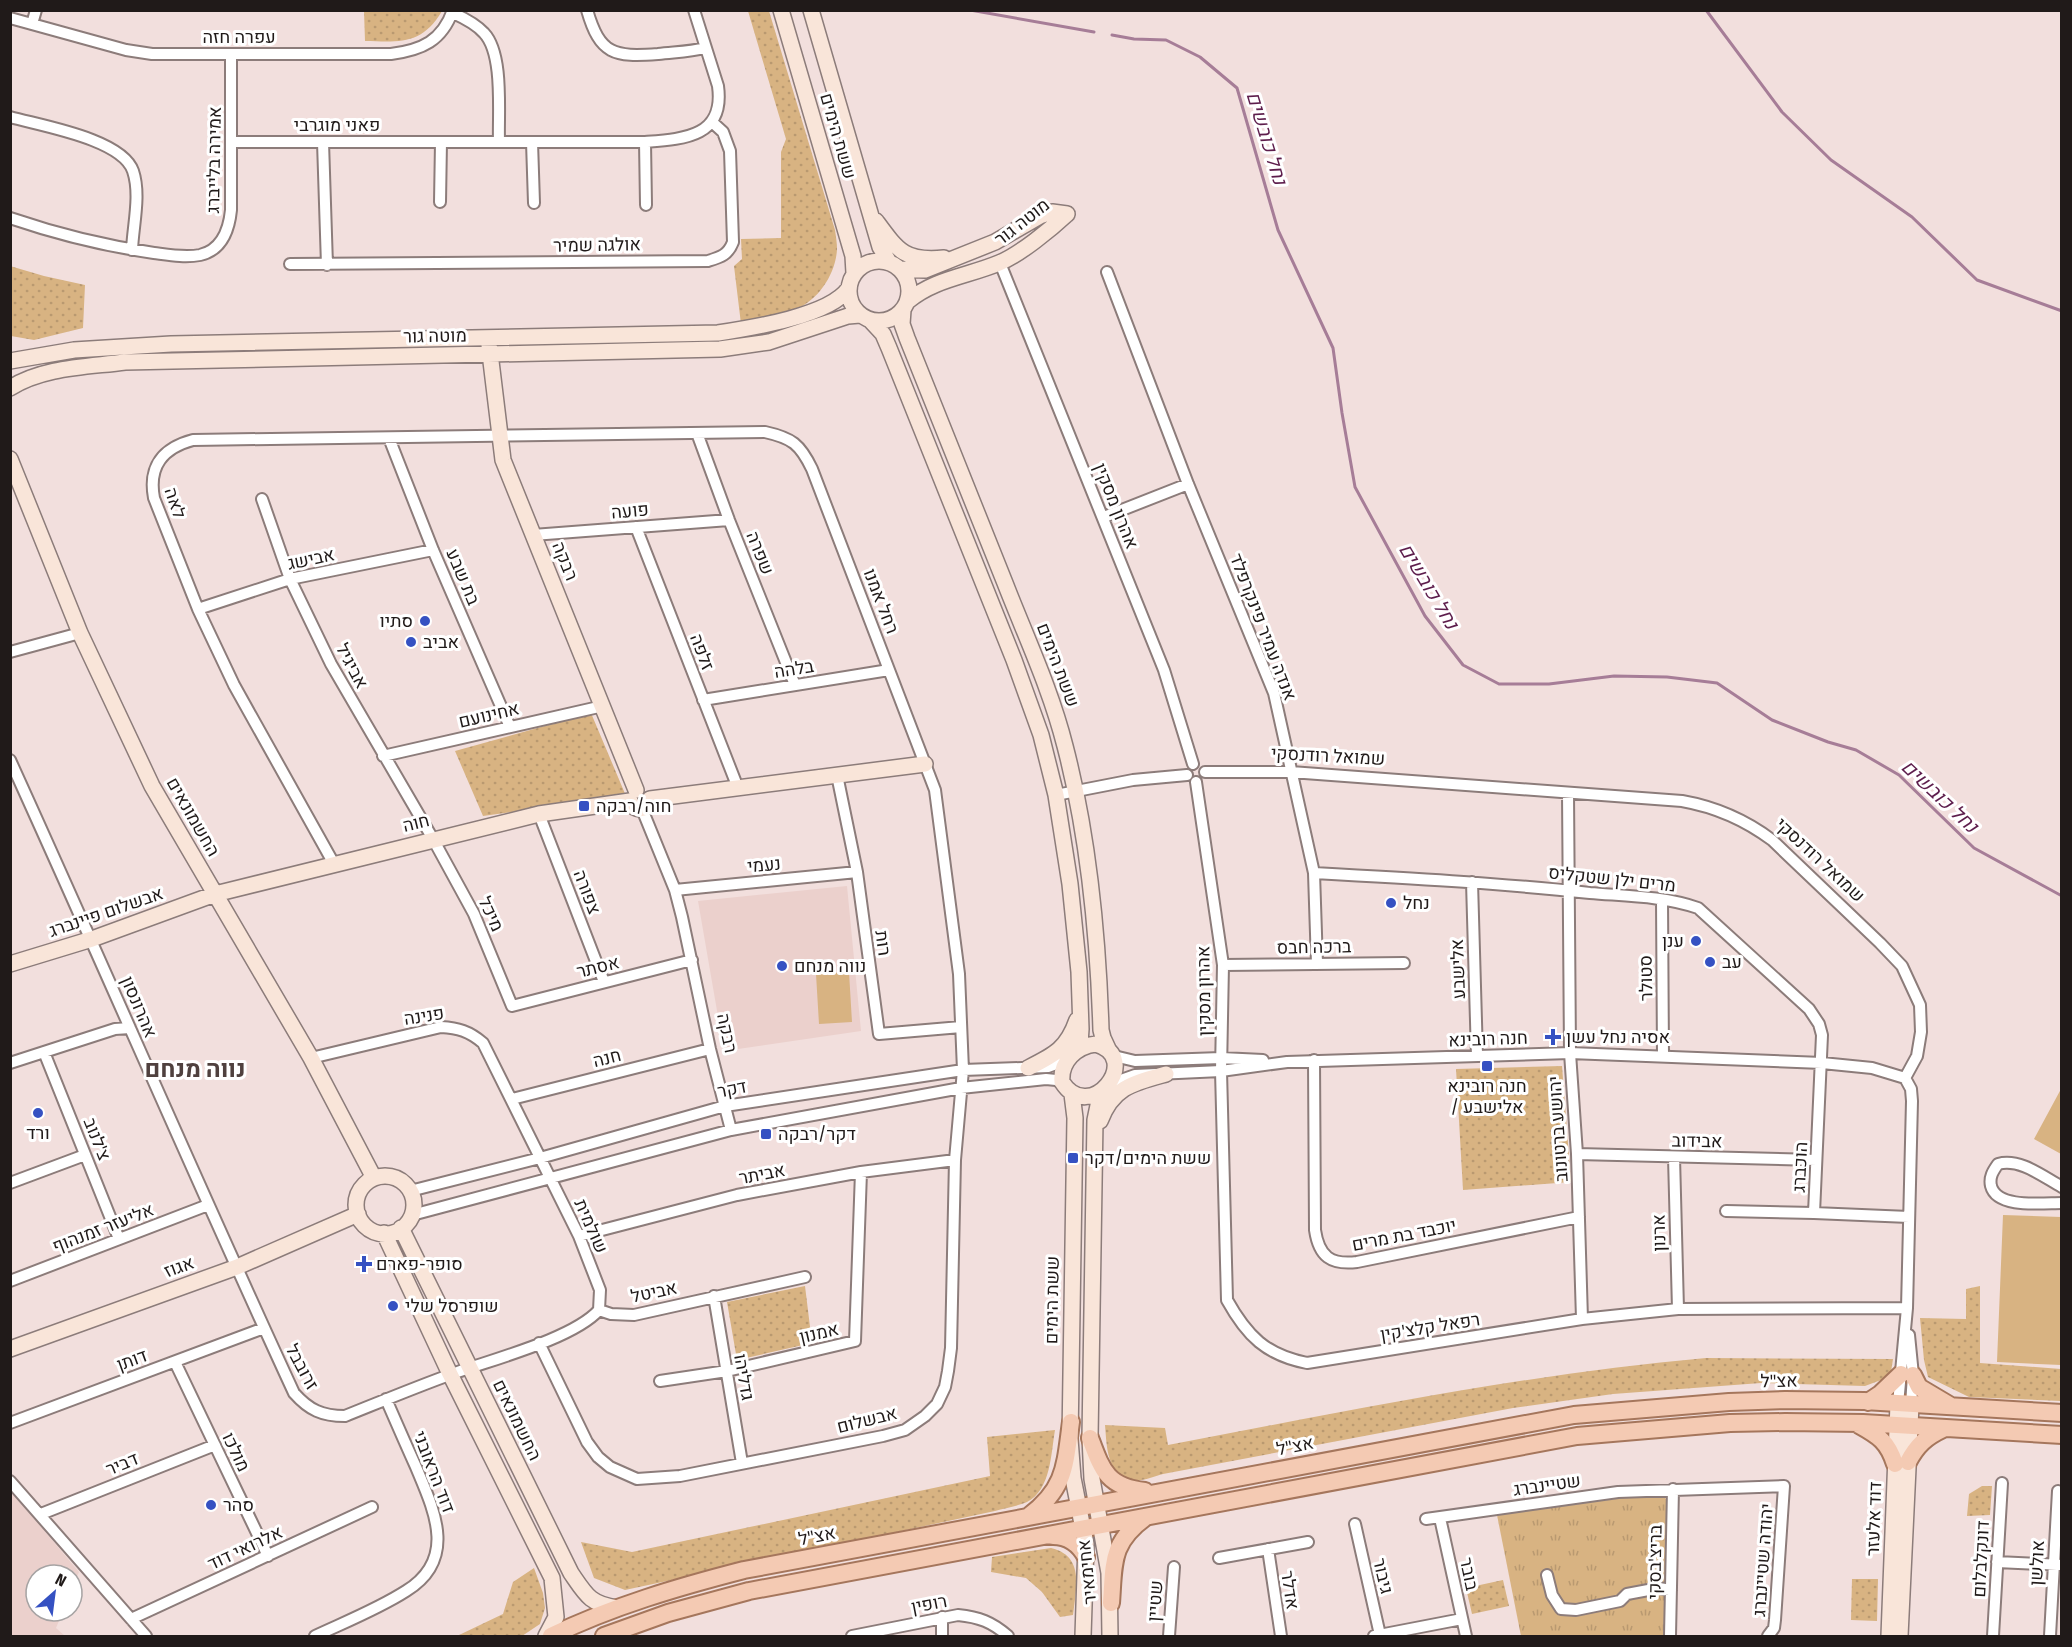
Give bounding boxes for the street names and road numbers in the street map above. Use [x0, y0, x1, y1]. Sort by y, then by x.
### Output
street label: עפרה חזה [202, 26, 276, 48]
street label: ששת הימים [815, 90, 861, 182]
street label: אמירה בלייברג [202, 106, 226, 214]
street label: פאני מוגרבי [294, 114, 380, 136]
street label: מוטה גור [990, 194, 1054, 250]
street label: אולגה שמיר [553, 233, 641, 257]
street label: מוטה גור [403, 324, 467, 348]
street label: אהרון מסקין [1089, 460, 1143, 552]
street label: לאה [159, 485, 191, 521]
street label: פועה [610, 498, 650, 524]
street label: שפרה [741, 528, 779, 578]
street label: רבקה [547, 538, 583, 584]
street label: אבישג [285, 543, 337, 575]
street label: בת שבע [441, 545, 485, 609]
street label: אנדה עמיר פינקרפלד [1225, 550, 1301, 704]
street label: רחל אמנו [859, 565, 903, 637]
street label: ששת הימים [1032, 620, 1084, 710]
street label: זלפה [685, 631, 719, 673]
street label: אביגיל [331, 640, 373, 692]
street label: בלהה [773, 655, 816, 683]
street label: אחינועם [457, 697, 521, 733]
street label: שמואל רודנסקי [1270, 742, 1386, 770]
street label: החשמונאים [162, 774, 224, 860]
street label: חוה [400, 809, 432, 837]
street label: שמואל רודנסקי [1771, 813, 1869, 907]
street label: נעמי [746, 853, 782, 877]
street label: מרים ילן שטקליס [1547, 861, 1677, 897]
street label: צפורה [569, 867, 606, 917]
street label: אבשלום פיינברג [46, 882, 166, 942]
street label: מיכל [473, 893, 509, 935]
street label: רות [870, 929, 896, 957]
street label: ברכה חבס [1276, 935, 1352, 959]
street label: אלישבע [1446, 938, 1470, 1000]
street label: אהרון מסקין [1192, 946, 1216, 1036]
street label: אסתר [574, 951, 622, 983]
street label: סטולר [1635, 955, 1657, 1001]
street label: אהרונסון [116, 973, 162, 1041]
street label: פנינה [402, 1002, 446, 1030]
street label: רבקה [712, 1011, 742, 1055]
street label: חנה רובינא [1448, 1027, 1528, 1051]
street label: חנה [591, 1044, 623, 1072]
street label: דקר [715, 1075, 749, 1103]
street label: יהושע ברטונוב [1543, 1075, 1573, 1183]
street label: צ'לנוב [79, 1114, 116, 1164]
street label: אבידוב [1671, 1130, 1723, 1152]
street label: הוכברג [1788, 1141, 1812, 1193]
street label: אביתר [737, 1159, 787, 1189]
street label: שולמית [569, 1196, 613, 1256]
street label: אליעזר זמנהוף [49, 1199, 157, 1257]
street label: יוכבד בת מרים [1350, 1214, 1458, 1256]
street label: ארנון [1648, 1214, 1670, 1252]
street label: אגוז [161, 1252, 197, 1282]
street label: ששת הימים [1040, 1256, 1064, 1344]
street label: אביטל [629, 1276, 679, 1308]
street label: רפאל קלצ'קין [1378, 1308, 1482, 1346]
street label: אמנון [797, 1318, 841, 1348]
street label: זרובבל [281, 1340, 323, 1394]
street label: דותן [114, 1344, 150, 1376]
street label: גדליהו [729, 1352, 759, 1402]
street label: אצ"ל [1760, 1370, 1798, 1392]
street label: החשמונאים [488, 1376, 546, 1464]
street label: אבשלום [835, 1402, 899, 1438]
street label: דוד הראובני [408, 1428, 460, 1516]
street label: מולכו [217, 1429, 255, 1475]
street label: אצ"ל [1275, 1432, 1315, 1460]
street label: דביר [103, 1448, 141, 1480]
street label: שטיינברג [1512, 1469, 1582, 1501]
street label: דוד אלעזר [1862, 1481, 1886, 1557]
street label: יהודה שטיינברג [1748, 1503, 1778, 1617]
street label: דונקלבלום [1968, 1520, 1994, 1598]
street label: אלרואי דוד [204, 1521, 286, 1575]
street label: אצ"ל [797, 1522, 837, 1550]
street label: בריצ'בסקי [1643, 1524, 1667, 1600]
street label: אחימאיר [1073, 1538, 1101, 1606]
street label: אולשן [2025, 1540, 2049, 1586]
street label: גיבור [1368, 1556, 1398, 1596]
street label: בובר [1455, 1556, 1483, 1593]
street label: אדלר [1276, 1569, 1304, 1611]
street label: שטיין [1143, 1580, 1167, 1622]
street label: רופין [909, 1590, 949, 1618]

